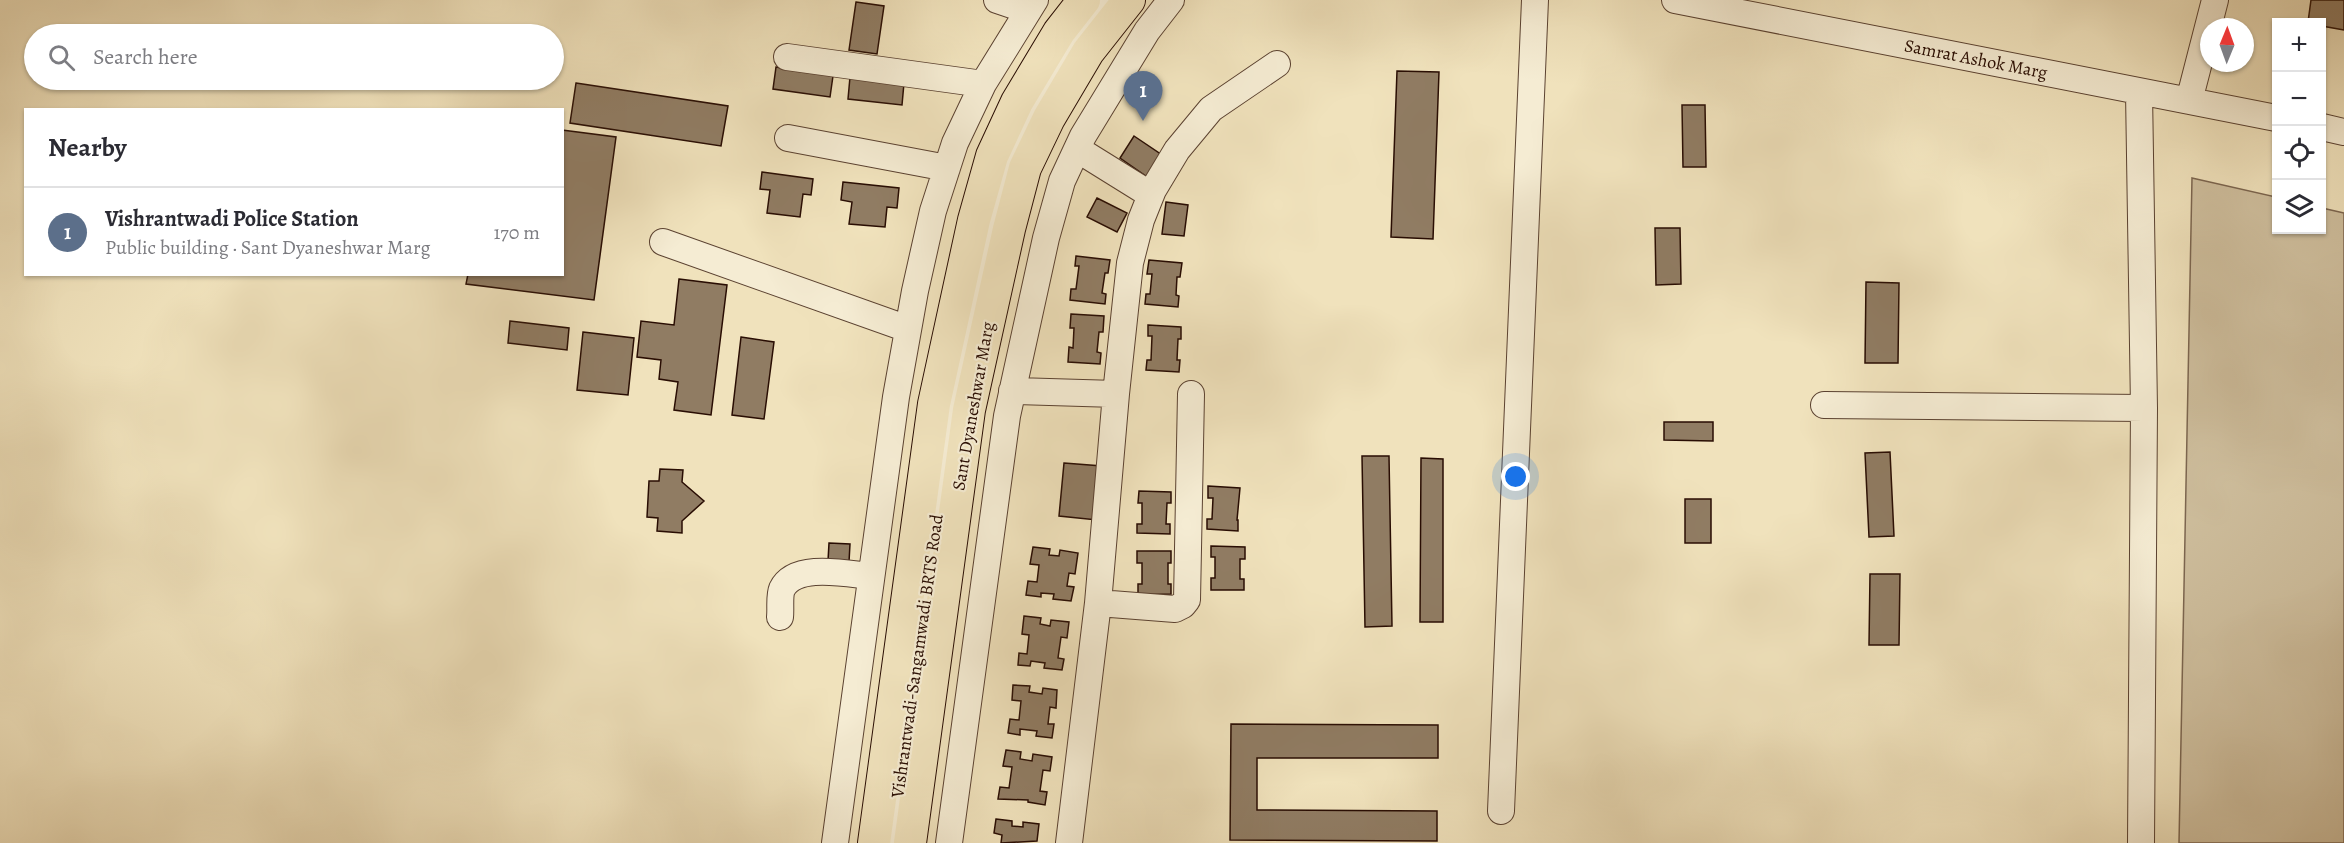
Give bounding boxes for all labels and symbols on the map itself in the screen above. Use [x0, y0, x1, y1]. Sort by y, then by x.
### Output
north arrow [2200, 18, 2254, 72]
street label: Samrat Ashok Marg [1902, 33, 2050, 85]
pin: 1 [1124, 72, 1162, 121]
street label: Sant Dyaneshwar Marg [946, 320, 1000, 492]
your location [1501, 462, 1530, 491]
street label: Vishrantwadi-Sangamwadi BRTS Road [885, 512, 949, 800]

